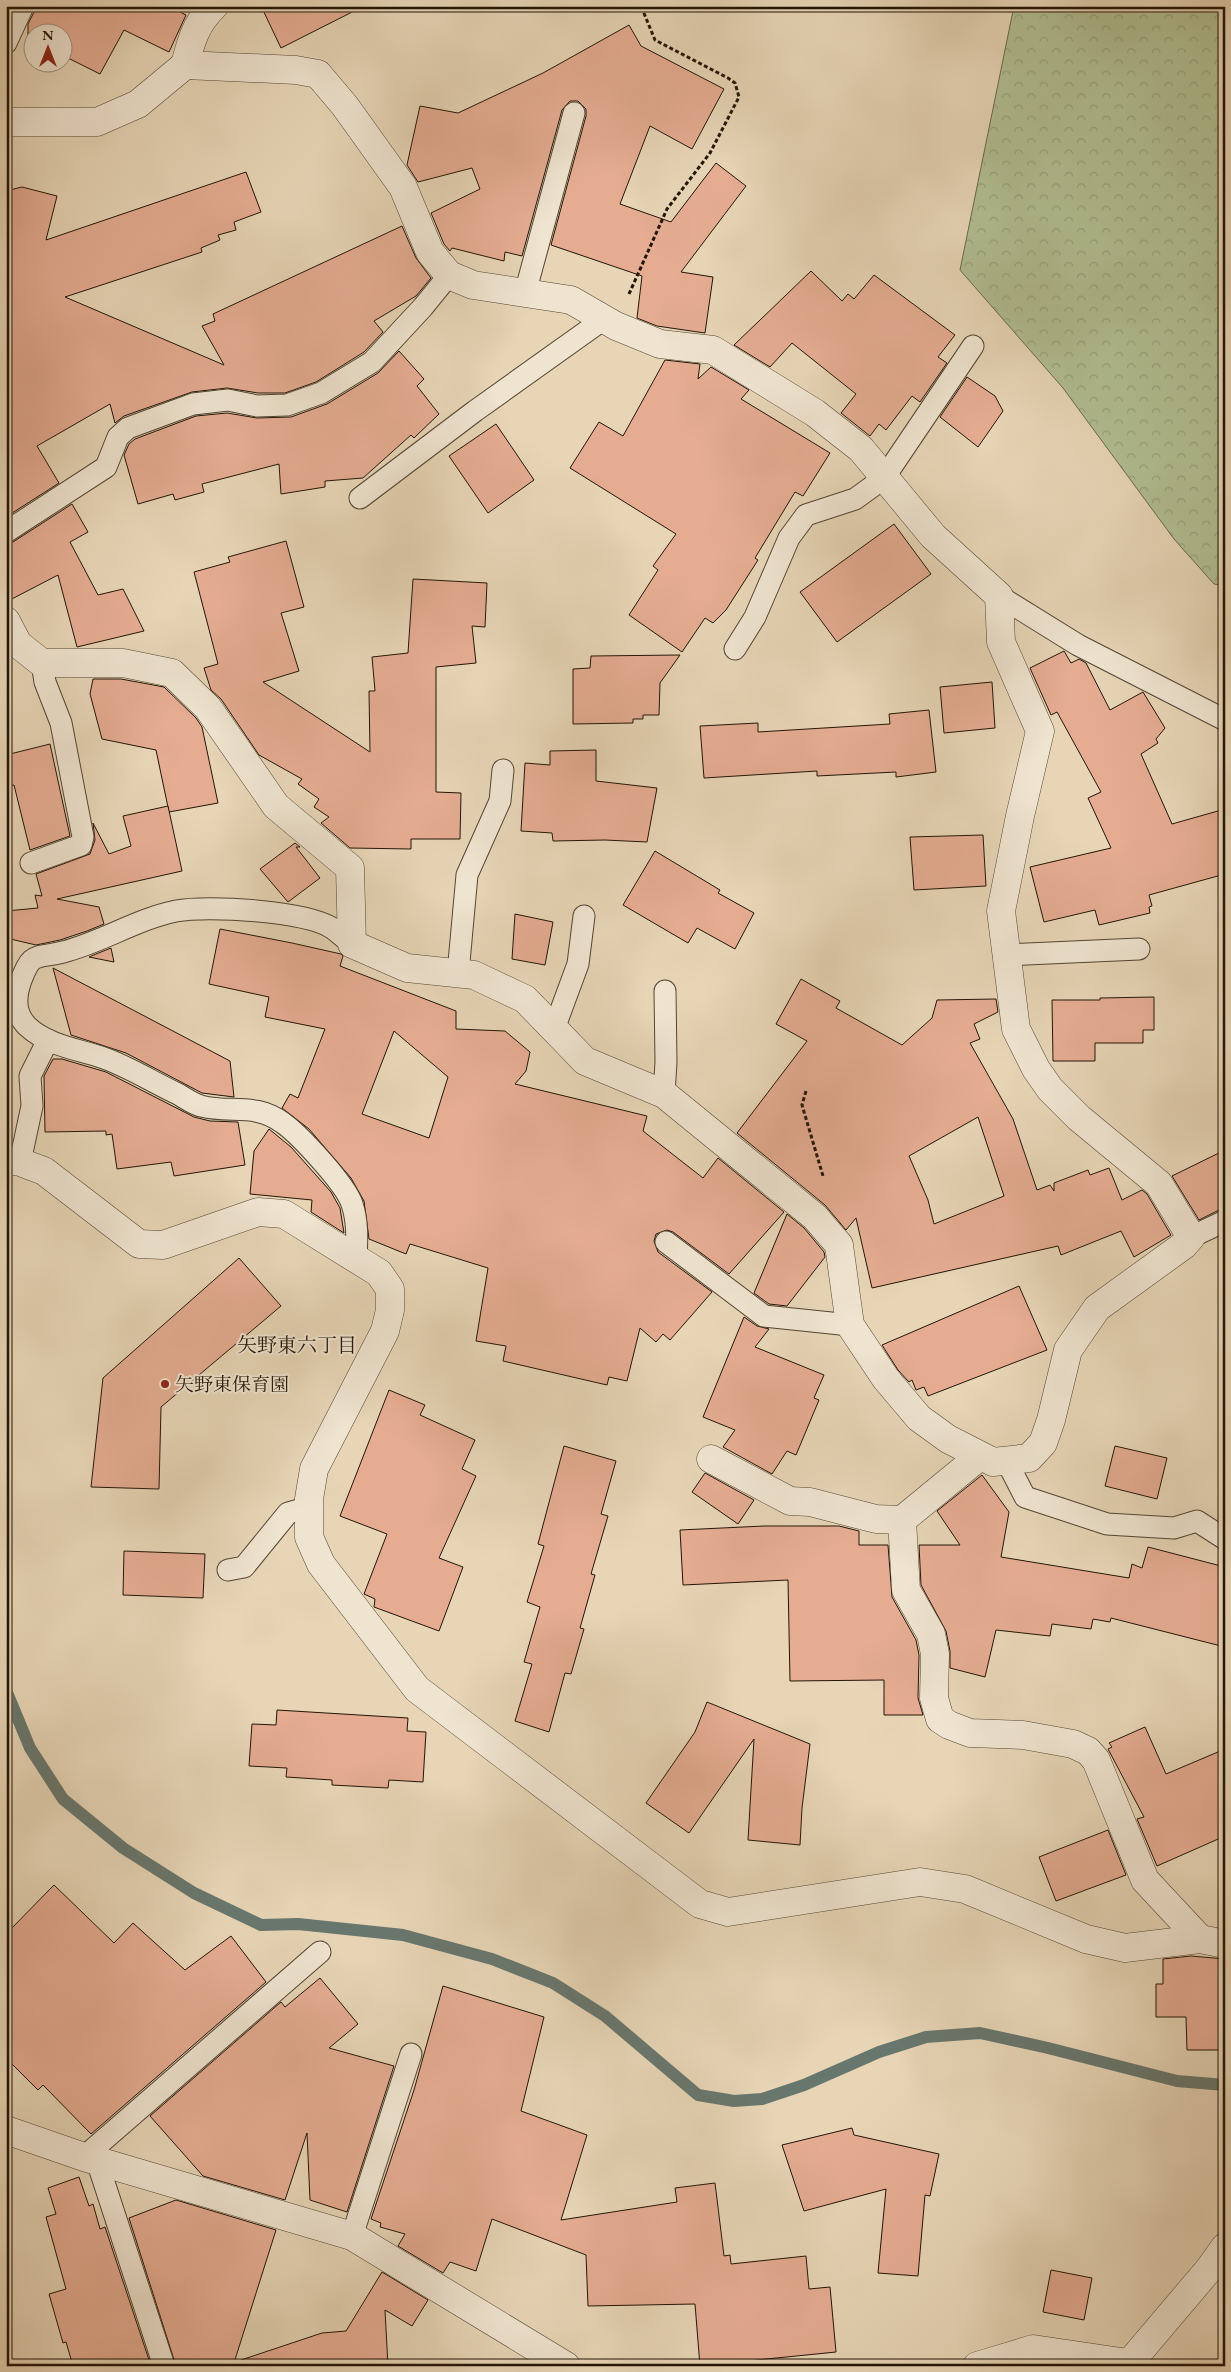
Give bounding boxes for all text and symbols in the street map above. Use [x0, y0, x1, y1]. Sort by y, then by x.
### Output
north arrow [22, 22, 72, 72]
text: N [42, 26, 54, 44]
district label: 矢野東六丁目 [237, 1332, 357, 1358]
place label: 矢野東保育園 [175, 1372, 289, 1397]
marker: 矢野東保育園 [159, 1378, 171, 1390]

